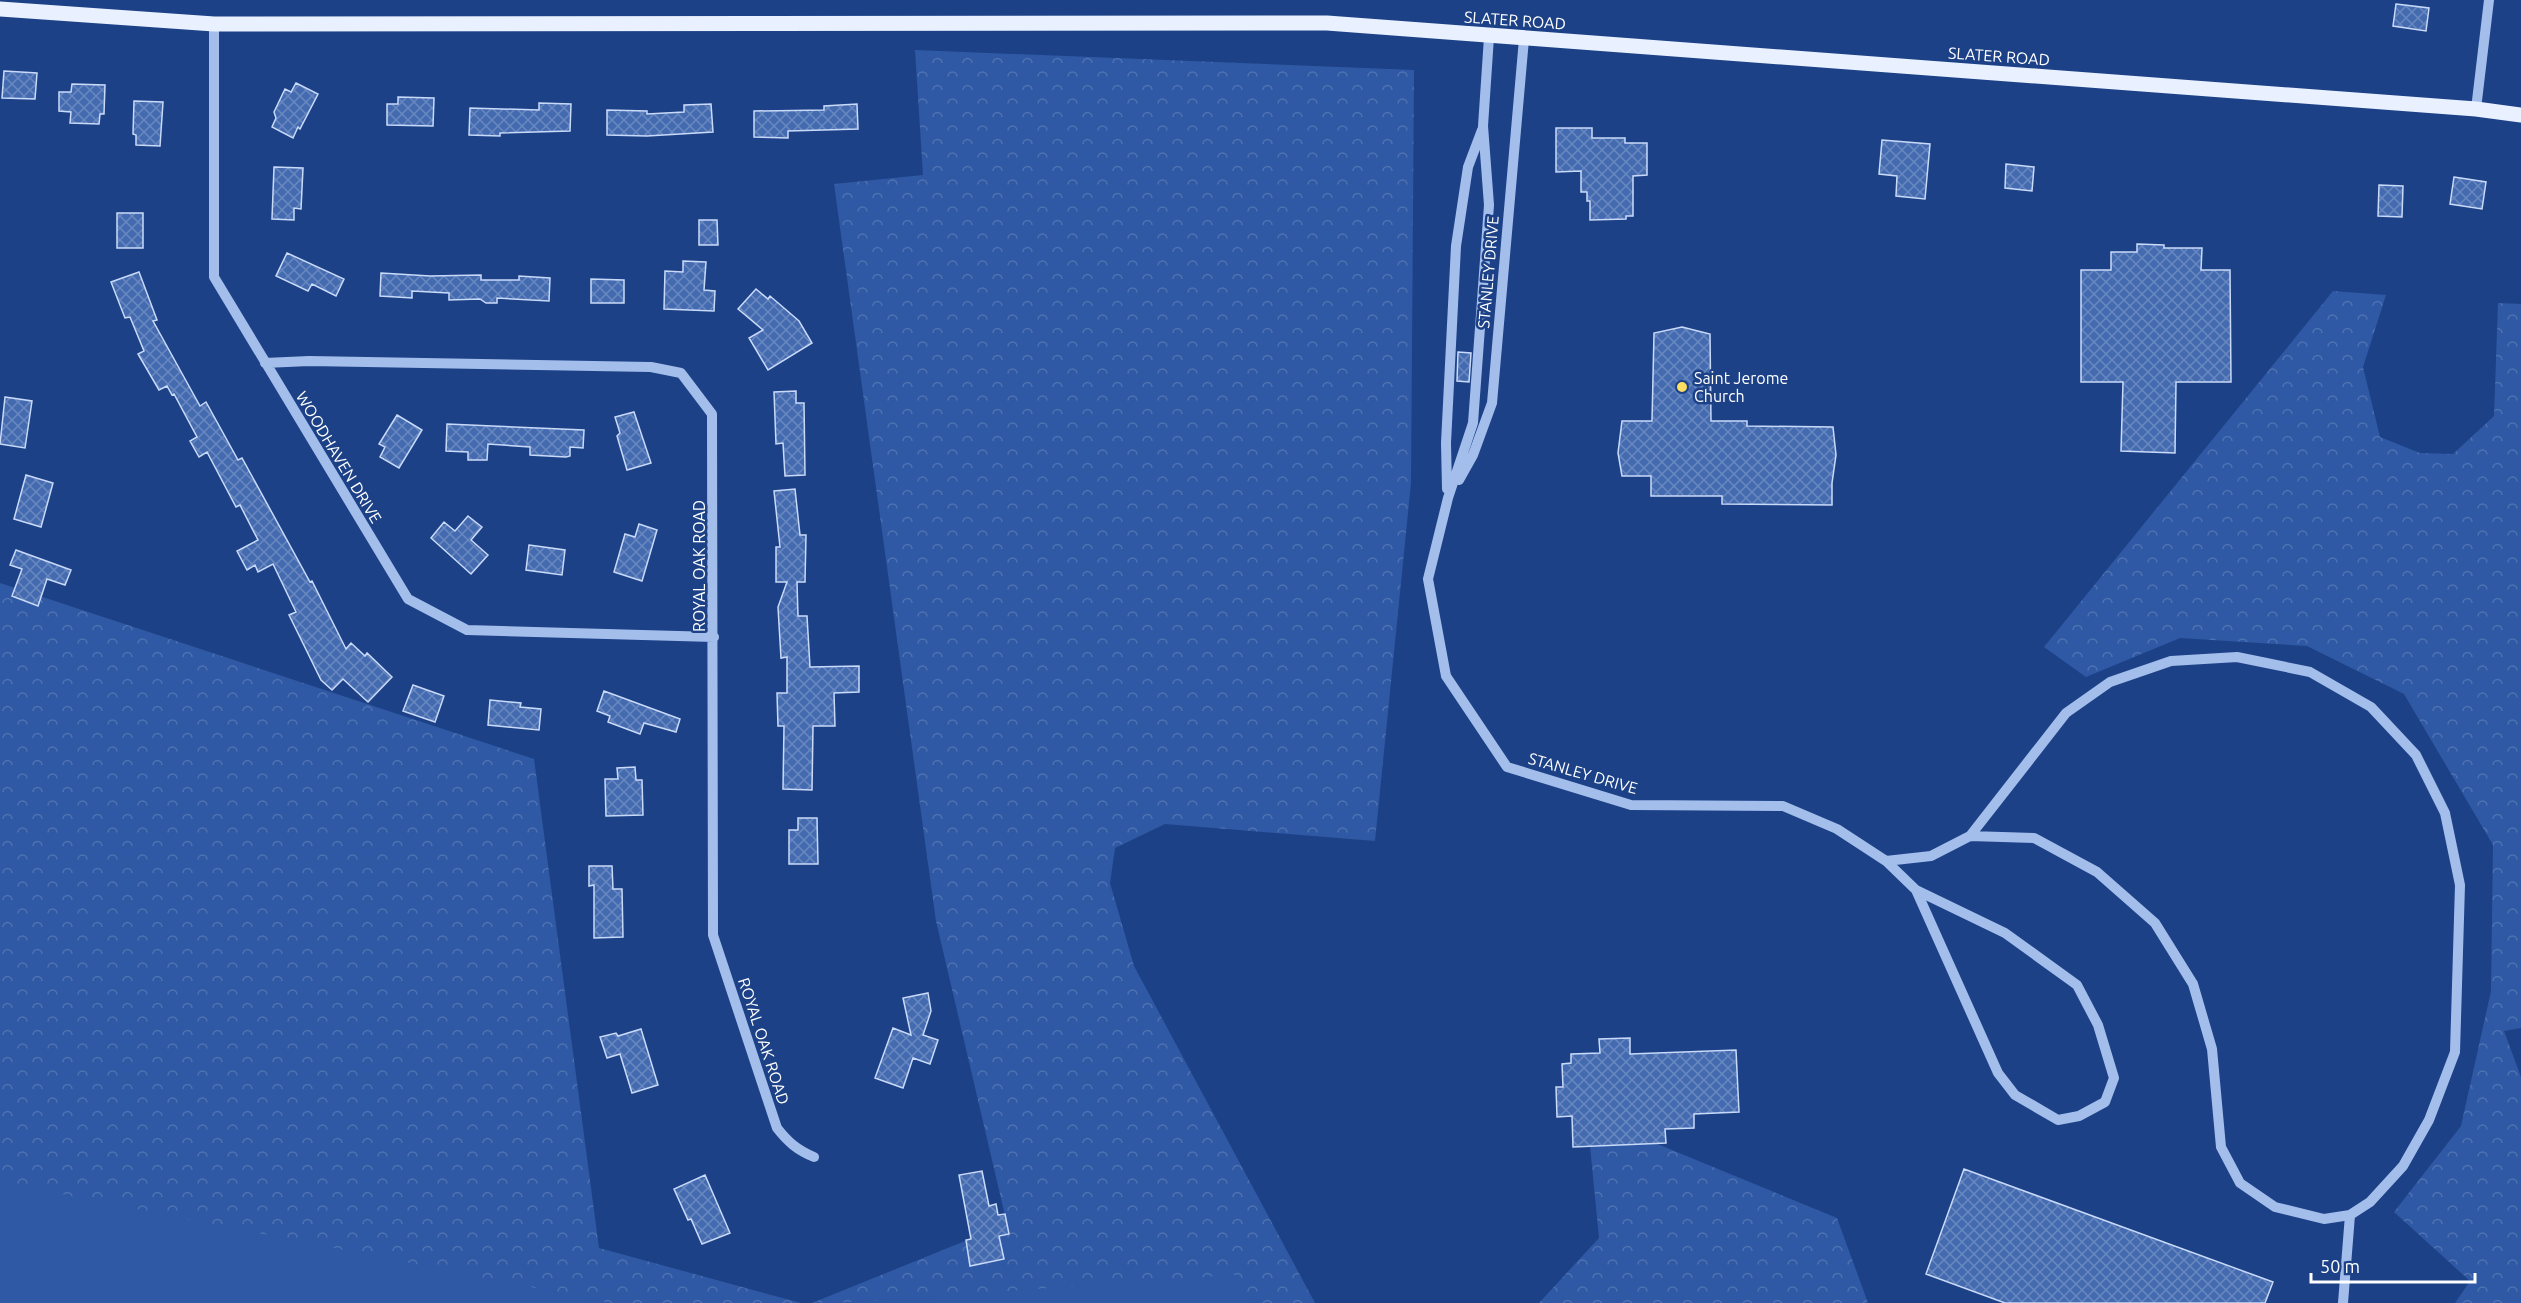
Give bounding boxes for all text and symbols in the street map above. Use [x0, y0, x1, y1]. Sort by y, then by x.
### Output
street label: SLATER ROAD [1464, 7, 1566, 33]
street label: SLATER ROAD [1948, 43, 2050, 69]
street label: STANLEY DRIVE [1474, 215, 1502, 329]
place label: Saint Jerome Church [1694, 369, 1788, 405]
marker: Saint Jerome Church [1675, 380, 1689, 394]
street label: WOODHAVEN DRIVE [293, 388, 385, 526]
street label: ROYAL OAK ROAD [690, 500, 708, 632]
street label: STANLEY DRIVE [1526, 749, 1640, 797]
street label: ROYAL OAK ROAD [735, 975, 793, 1107]
scale bar [2311, 1246, 2474, 1284]
text: 50 m [2320, 1256, 2360, 1276]

